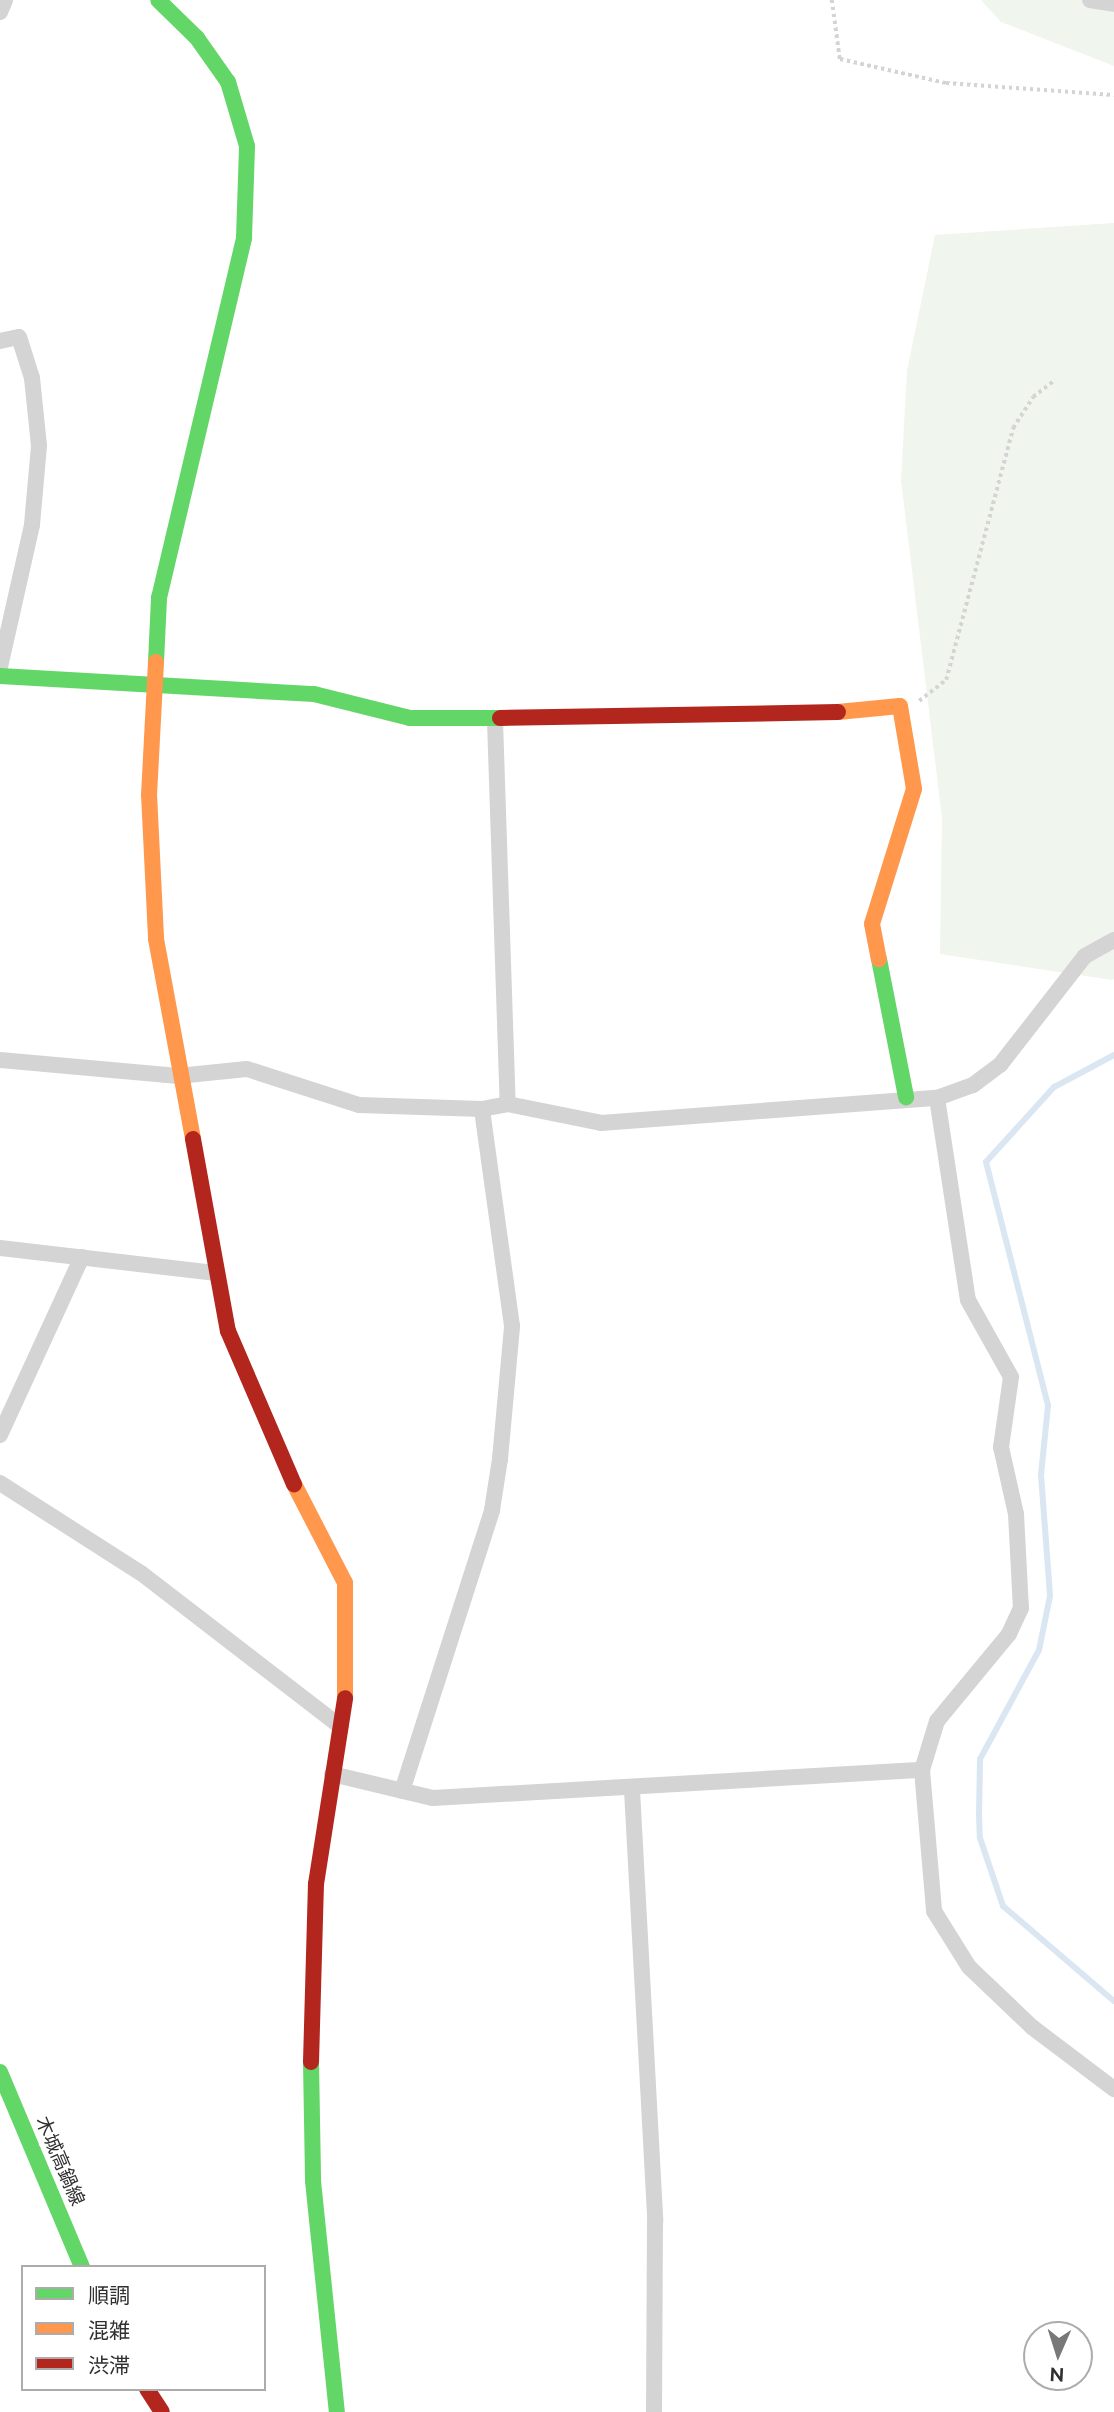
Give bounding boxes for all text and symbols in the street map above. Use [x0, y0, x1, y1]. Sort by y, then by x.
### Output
street label: 木城高鍋線 [31, 2113, 89, 2209]
legend [21, 2265, 266, 2391]
text: 順調 [88, 2283, 130, 2308]
text: 混雑 [88, 2318, 130, 2343]
north arrow [1023, 2321, 1093, 2391]
text: 渋滞 [88, 2353, 130, 2378]
text: N [1049, 2364, 1065, 2386]

